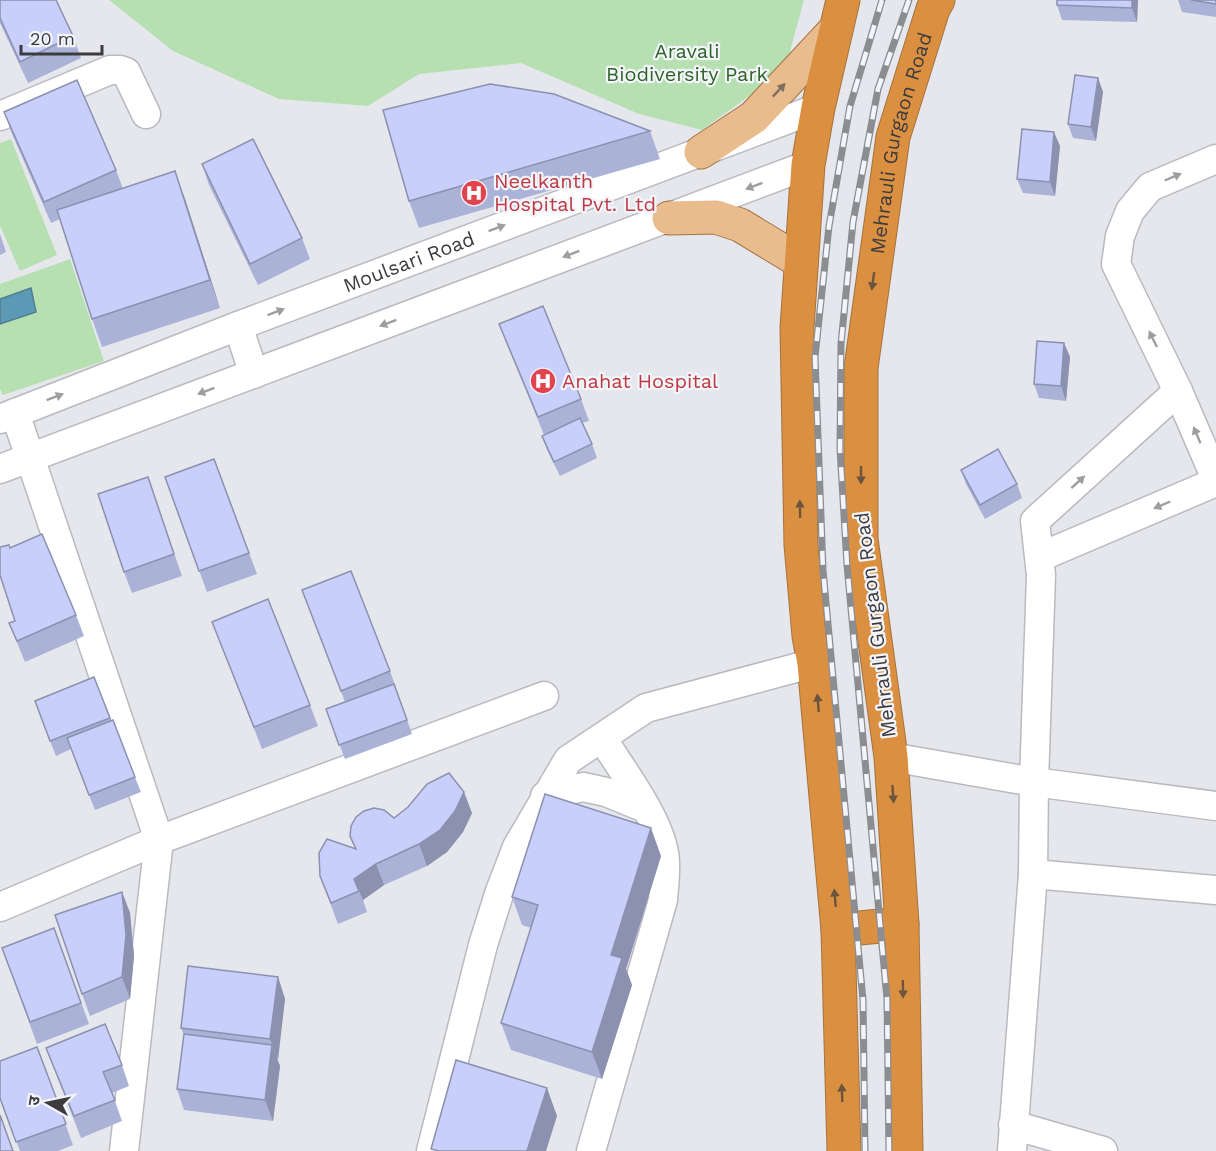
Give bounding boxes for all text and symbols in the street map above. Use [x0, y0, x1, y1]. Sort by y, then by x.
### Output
scale bar [21, 18, 102, 56]
text: 20 m [30, 28, 75, 49]
street label: Mehrauli Gurgaon Road [865, 29, 937, 256]
park label: Aravali Biodiversity Park [606, 39, 768, 86]
one-way arrow [772, 82, 786, 97]
place label: Neelkanth Hospital Pvt. Ltd [494, 169, 656, 216]
one-way arrow [1165, 172, 1183, 182]
hospital icon: Neelkanth Hospital Pvt. Ltd [459, 178, 489, 208]
one-way arrow [744, 181, 762, 191]
one-way arrow [489, 223, 507, 233]
street label: Moulsari Road [340, 226, 478, 297]
one-way arrow [562, 250, 580, 260]
one-way arrow [869, 272, 878, 291]
one-way arrow [267, 307, 285, 317]
one-way arrow [379, 318, 397, 328]
one-way arrow [1148, 330, 1157, 347]
hospital icon: Anahat Hospital [528, 366, 558, 396]
place label: Anahat Hospital [562, 369, 718, 393]
one-way arrow [197, 387, 215, 397]
one-way arrow [46, 392, 64, 402]
one-way arrow [1192, 426, 1202, 444]
one-way arrow [856, 466, 866, 485]
one-way arrow [1071, 475, 1085, 489]
one-way arrow [795, 500, 805, 519]
one-way arrow [1153, 501, 1171, 510]
street label: Mehrauli Gurgaon Road [849, 511, 901, 739]
one-way arrow [813, 694, 823, 713]
one-way arrow [888, 785, 898, 804]
one-way arrow [830, 888, 840, 907]
one-way arrow [898, 979, 907, 998]
north arrow [18, 1073, 78, 1133]
one-way arrow [837, 1083, 847, 1102]
text: उ [24, 1094, 44, 1107]

